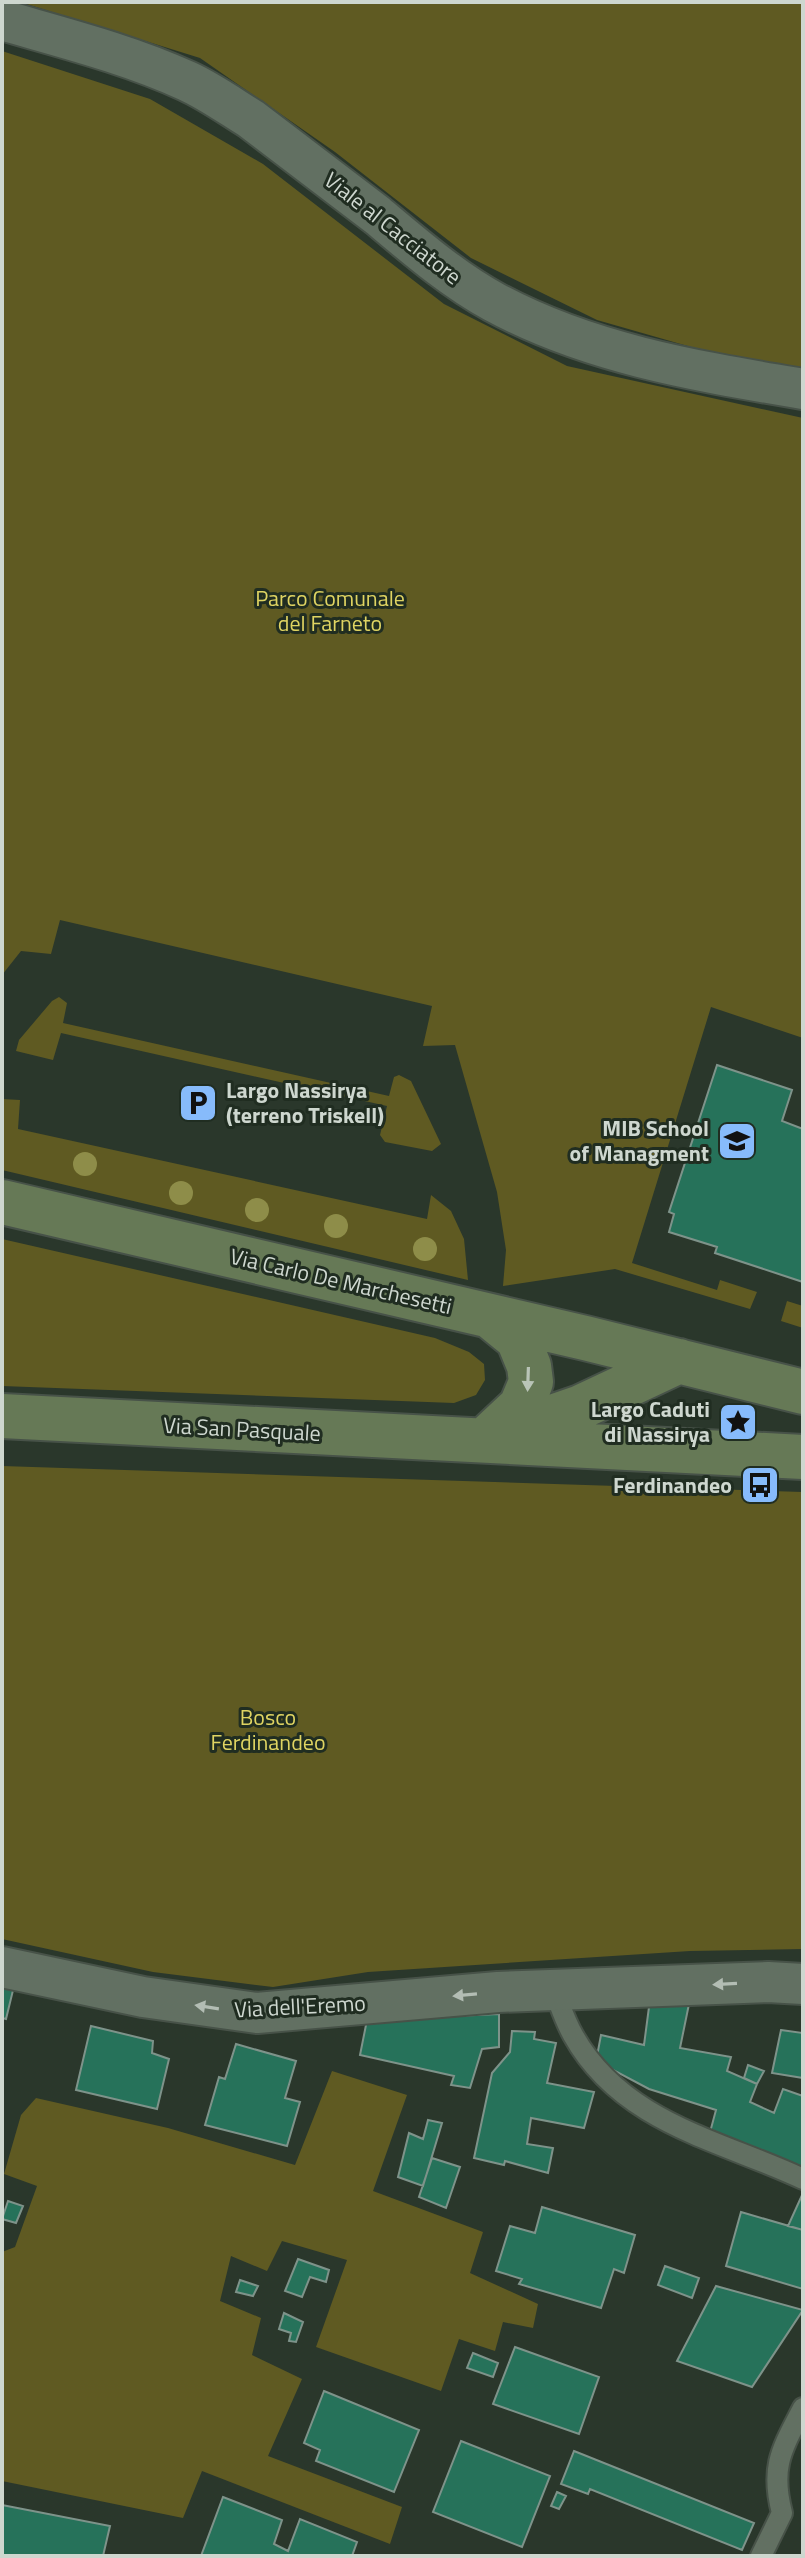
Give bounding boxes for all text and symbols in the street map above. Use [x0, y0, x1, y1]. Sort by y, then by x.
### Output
street label: Viale al Cacciatore [317, 163, 469, 293]
park label: Parco Comunale del Farneto [255, 581, 405, 640]
place label: Largo Nassirya (terreno Triskell) [226, 1073, 384, 1132]
parking icon: Largo Nassirya (terreno Triskell) [177, 1082, 219, 1124]
place label: MIB School of Managment [569, 1111, 709, 1170]
school or university icon: MIB School of Managment [716, 1120, 758, 1162]
street label: Via Carlo De Marchesetti [227, 1239, 455, 1323]
one-way arrow [522, 1367, 535, 1393]
place label: Largo Caduti di Nassirya [591, 1392, 710, 1451]
place icon: Largo Caduti di Nassirya [717, 1401, 759, 1443]
street label: Via San Pasquale [162, 1408, 322, 1450]
bus stop icon: Ferdinandeo [739, 1464, 781, 1506]
place label: Ferdinandeo [613, 1468, 732, 1502]
park label: Bosco Ferdinandeo [210, 1700, 326, 1759]
one-way arrow [712, 1978, 737, 1991]
street label: Via dell'Eremo [233, 1986, 367, 2026]
one-way arrow [452, 1989, 477, 2002]
one-way arrow [194, 2000, 219, 2012]

